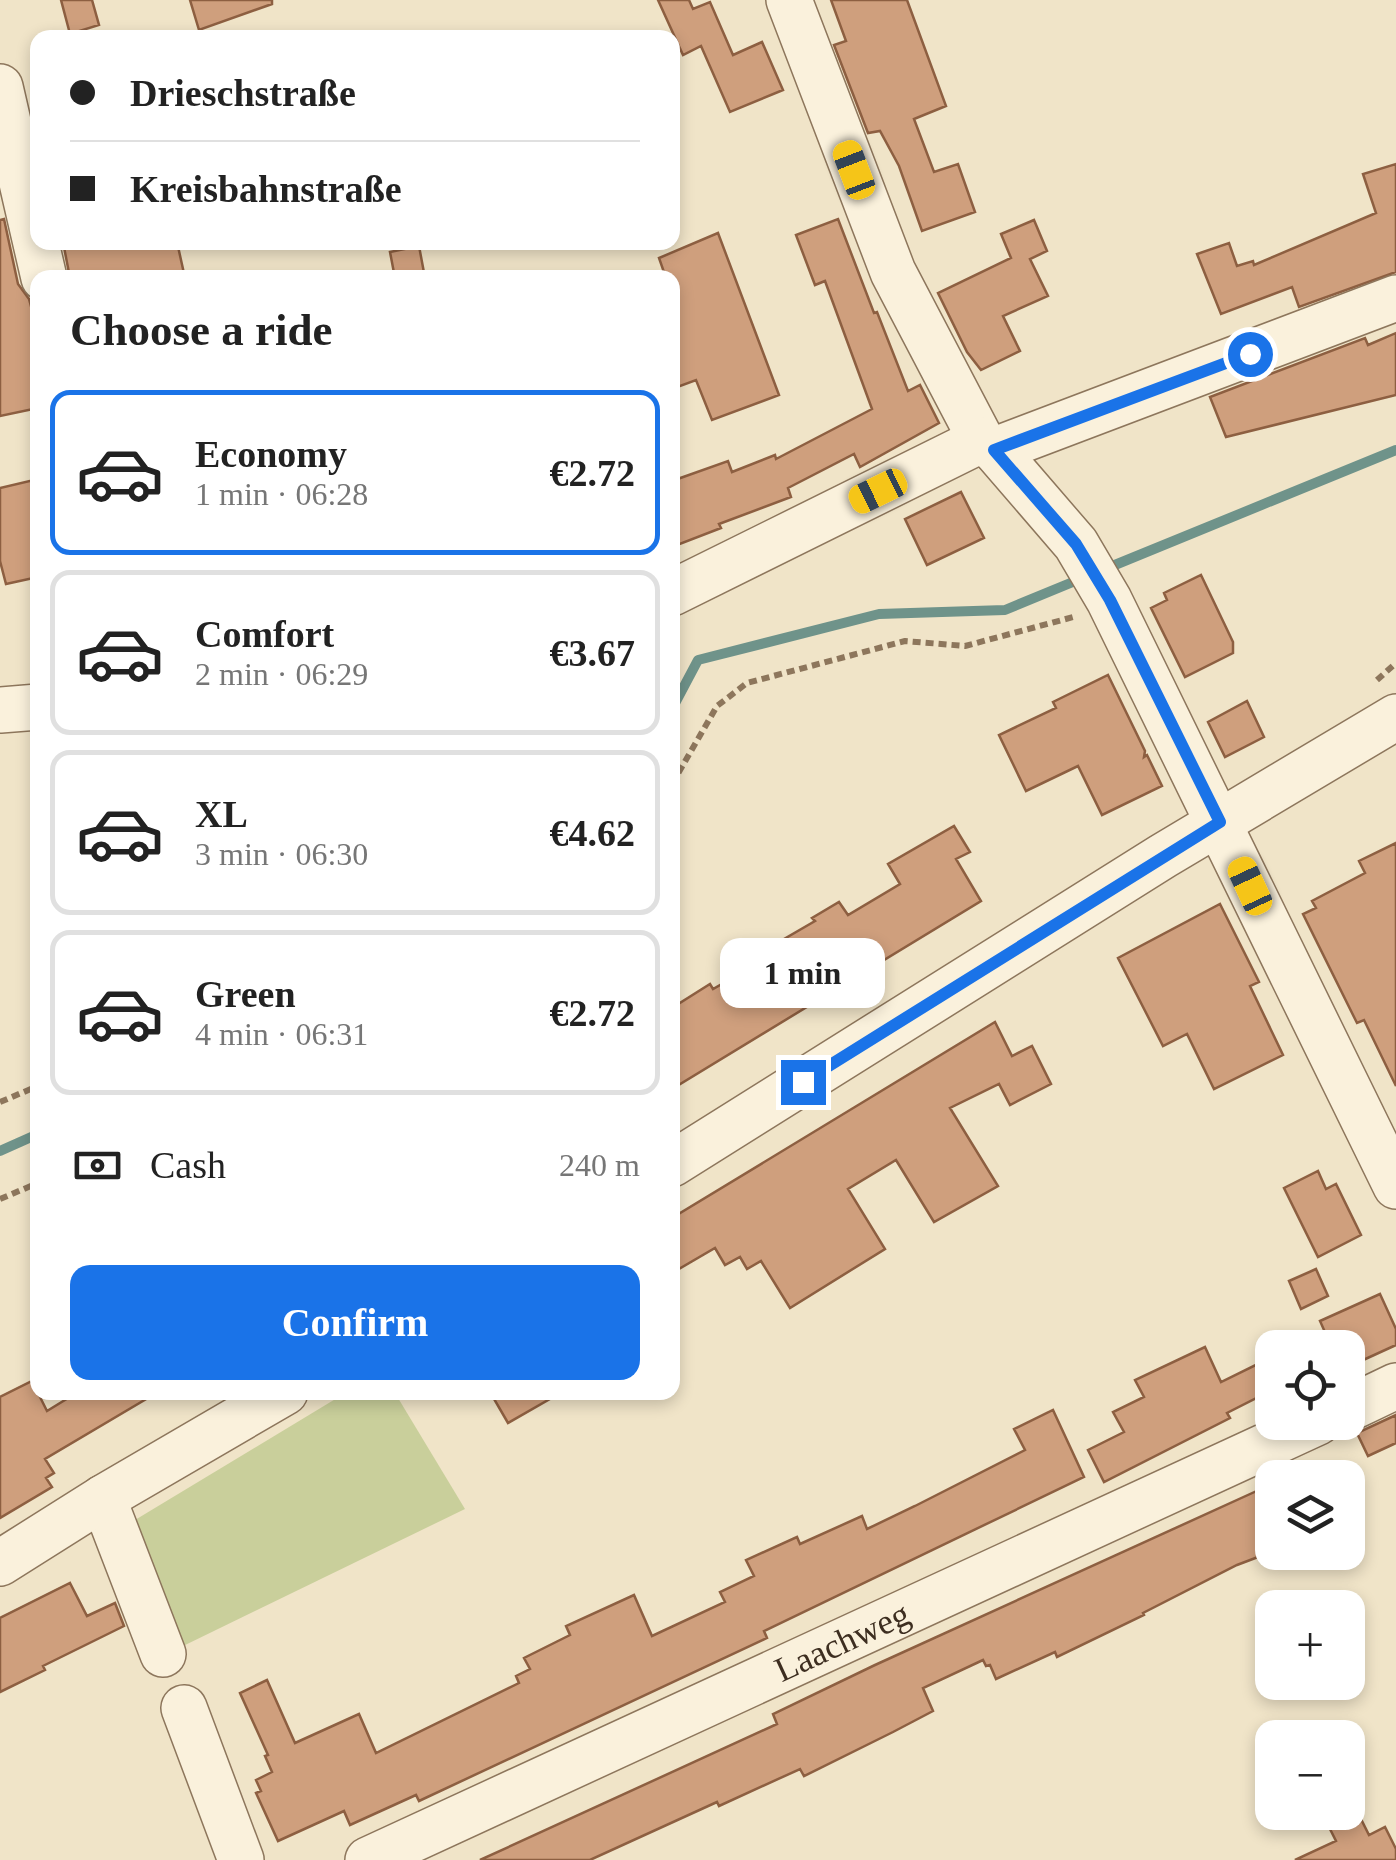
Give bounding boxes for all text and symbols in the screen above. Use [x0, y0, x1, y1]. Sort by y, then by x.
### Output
text: Drieschstraße [130, 72, 356, 114]
car [829, 137, 879, 203]
text: Kreisbahnstraße [130, 168, 402, 210]
text: Choose a ride [70, 305, 333, 355]
route start [1228, 332, 1273, 377]
icon: car [75, 428, 165, 518]
text: Economy [195, 433, 347, 475]
text: €2.72 [550, 452, 635, 494]
car [844, 464, 912, 518]
text: 1 min · 06:28 [195, 476, 368, 512]
icon: car [75, 608, 165, 698]
text: Comfort [195, 613, 334, 655]
text: €3.67 [550, 632, 635, 674]
text: 2 min · 06:29 [195, 656, 368, 692]
icon: car [75, 788, 165, 878]
text: XL [195, 793, 248, 835]
text: €4.62 [550, 812, 635, 854]
text: 3 min · 06:30 [195, 836, 368, 872]
car [1224, 852, 1276, 920]
callout: 1 min [720, 937, 886, 1007]
text: 1 min [764, 955, 841, 991]
icon: car [75, 968, 165, 1058]
text: Green [195, 973, 296, 1015]
text: €2.72 [550, 992, 635, 1034]
text: 4 min · 06:31 [195, 1016, 368, 1052]
route end [781, 1060, 826, 1105]
icon: cash [70, 1138, 125, 1193]
text: Cash [150, 1144, 226, 1186]
text: 240 m [559, 1147, 640, 1183]
button: Confirm [70, 1265, 640, 1380]
map controls [1255, 1330, 1365, 1830]
button: locate [1255, 1330, 1365, 1440]
button: layers [1255, 1460, 1365, 1570]
button: + [1255, 1590, 1365, 1700]
street label: Laachweg [769, 1594, 916, 1689]
button: − [1255, 1720, 1365, 1830]

